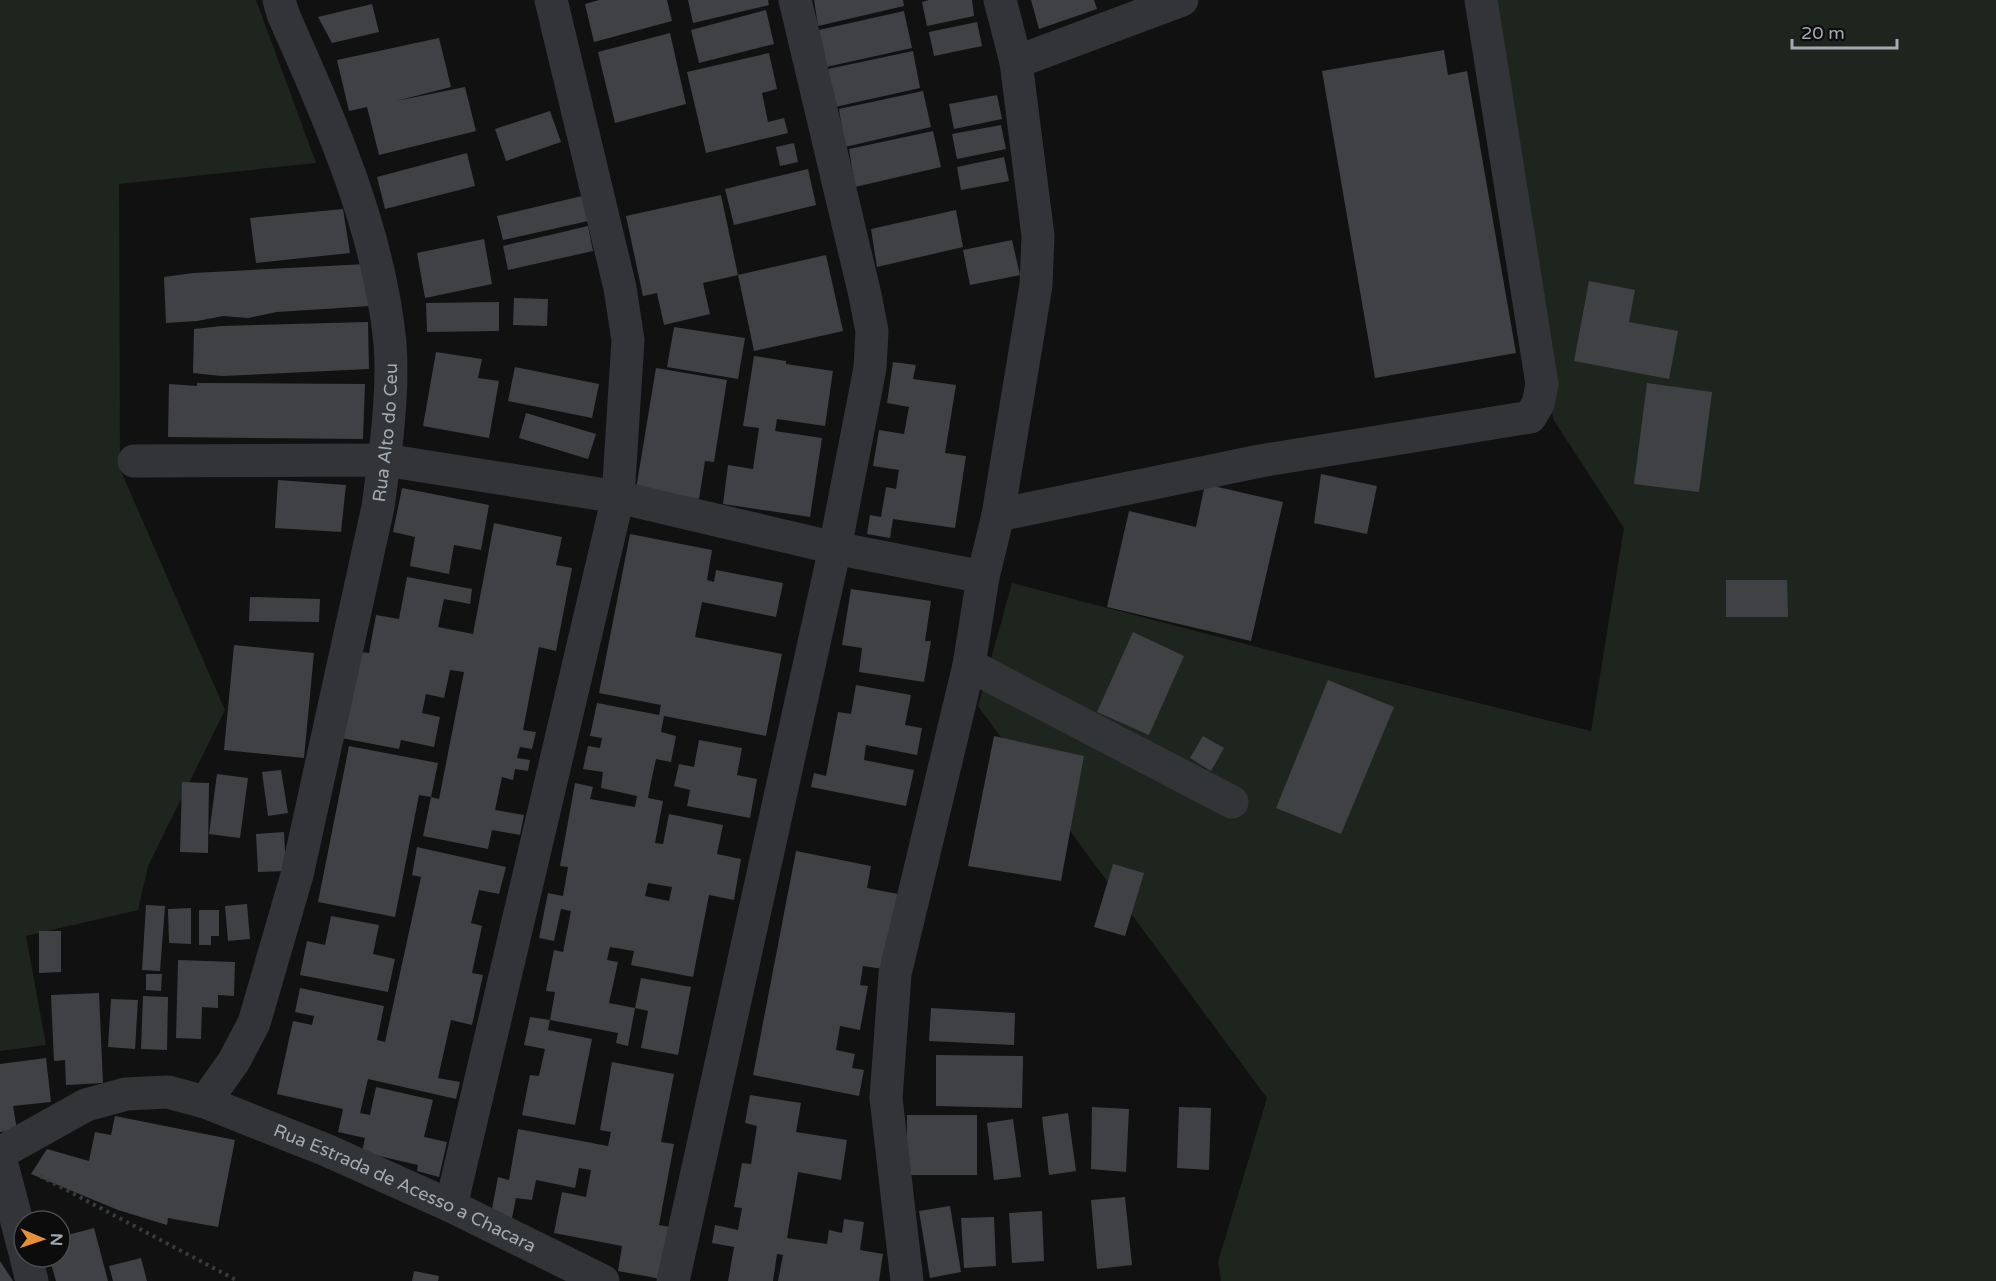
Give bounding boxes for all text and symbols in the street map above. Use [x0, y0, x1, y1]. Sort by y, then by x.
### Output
scale bar [1792, 12, 1897, 50]
text: 20 m [1801, 22, 1845, 44]
street label: Rua Alto do Ceu [368, 363, 402, 503]
street label: Rua Estrada de Acesso a Chacara [270, 1119, 540, 1257]
north arrow [12, 1209, 72, 1269]
text: N [46, 1233, 66, 1246]

